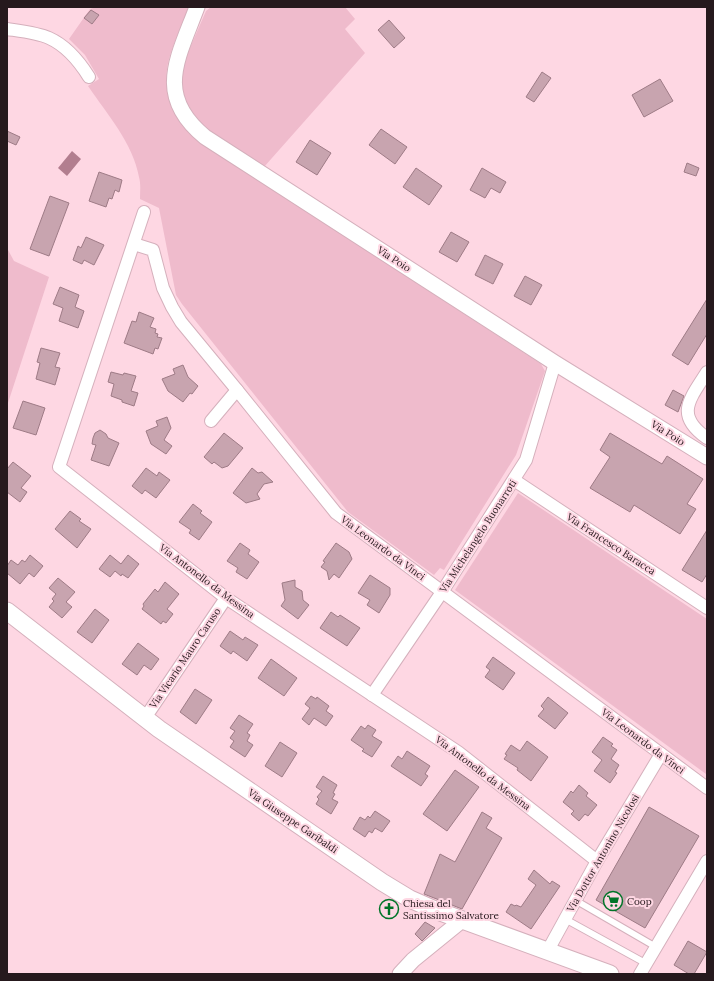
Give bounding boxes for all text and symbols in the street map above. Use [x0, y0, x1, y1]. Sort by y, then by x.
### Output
street label: Via Poio [374, 243, 413, 275]
street label: Via Poio [648, 417, 687, 449]
street label: Via Michelangelo Buonarroti [436, 477, 520, 596]
street label: Via Francesco Baracca [563, 510, 658, 578]
street label: Via Leonardo da Vinci [337, 512, 428, 583]
street label: Via Antonello da Messina [156, 540, 257, 621]
street label: Via Vicario Mauro Caruso [146, 605, 224, 711]
street label: Via Leonardo da Vinci [598, 705, 687, 777]
street label: Via Antonello da Messina [432, 732, 533, 813]
street label: Via Giuseppe Garibaldi [245, 785, 341, 856]
street label: Via Dottor Antonino Nicolosi [563, 792, 642, 915]
supermarket icon: Coop [602, 890, 624, 912]
place label: Coop [627, 895, 652, 908]
place label: Chiesa del Santissimo Salvatore [403, 897, 500, 922]
church icon: Chiesa del Santissimo Salvatore [378, 898, 400, 920]

